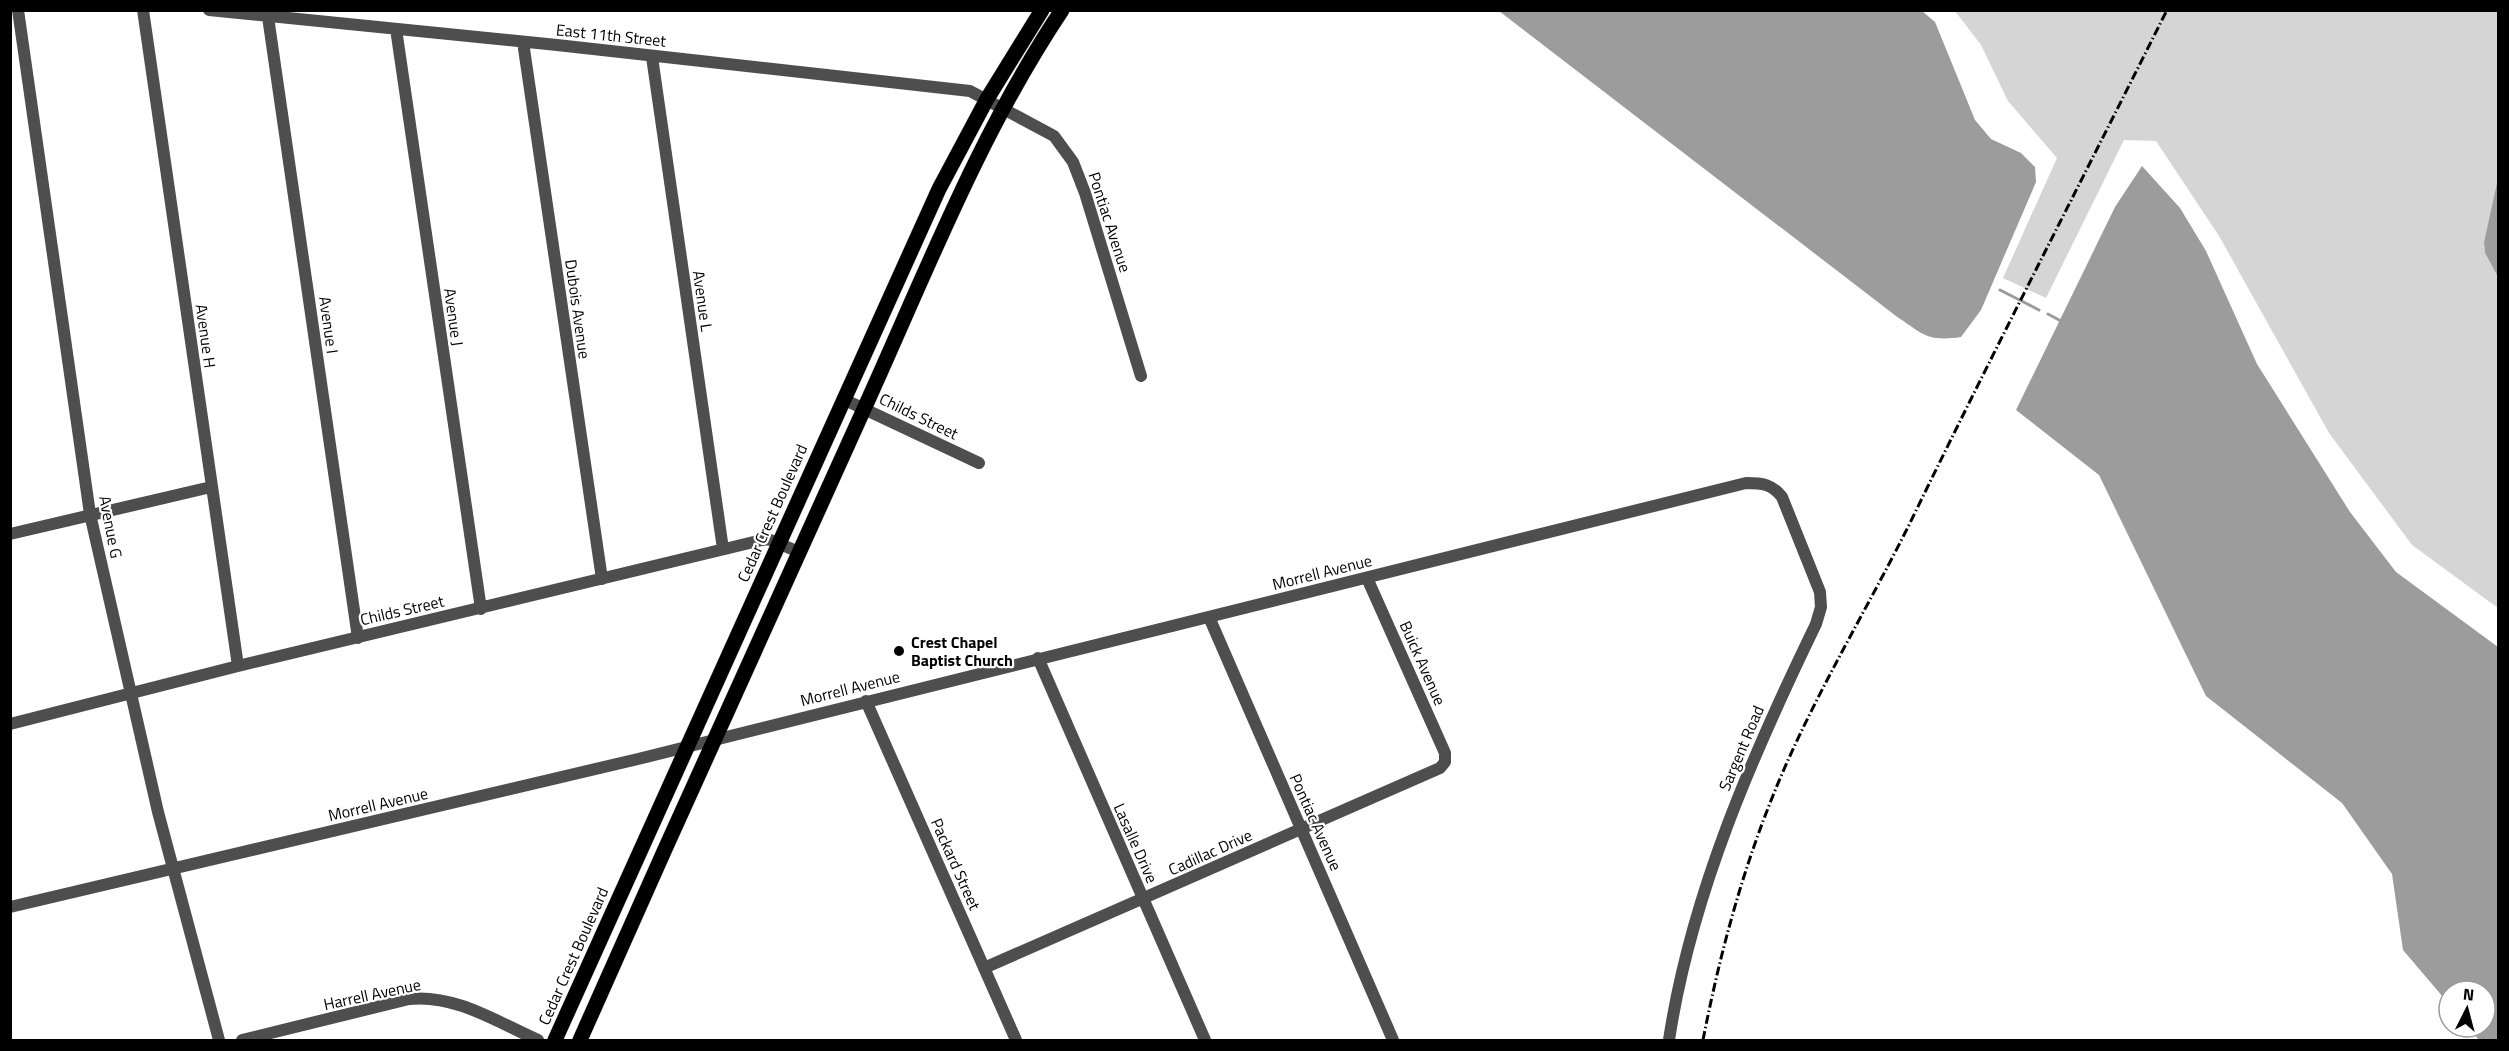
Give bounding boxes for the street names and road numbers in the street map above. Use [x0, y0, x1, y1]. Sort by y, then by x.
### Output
street label: East 11th Street [555, 17, 667, 53]
street label: Pontiac Avenue [1083, 169, 1137, 275]
street label: Dubois Avenue [559, 258, 597, 360]
street label: Avenue L [687, 269, 719, 333]
street label: Avenue J [438, 287, 470, 347]
street label: Avenue I [313, 295, 345, 355]
street label: Avenue H [190, 302, 222, 370]
street label: Childs Street [875, 387, 963, 446]
street label: Cedar Crest Boulevard [731, 440, 813, 586]
street label: Avenue G [93, 494, 129, 560]
street label: Morrell Avenue [1270, 548, 1374, 596]
street label: Childs Street [358, 589, 447, 631]
street label: Buick Avenue [1394, 617, 1452, 709]
street label: Morrell Avenue [798, 664, 902, 712]
street label: Sargent Road [1712, 702, 1770, 794]
street label: Pontiac Avenue [1284, 770, 1348, 874]
street label: Morrell Avenue [326, 781, 430, 827]
street label: Lasalle Drive [1108, 799, 1164, 887]
street label: Packard Street [925, 814, 987, 914]
street label: Cadillac Drive [1164, 823, 1256, 881]
street label: Cedar Crest Boulevard [532, 883, 614, 1029]
street label: Harrell Avenue [321, 972, 423, 1016]

